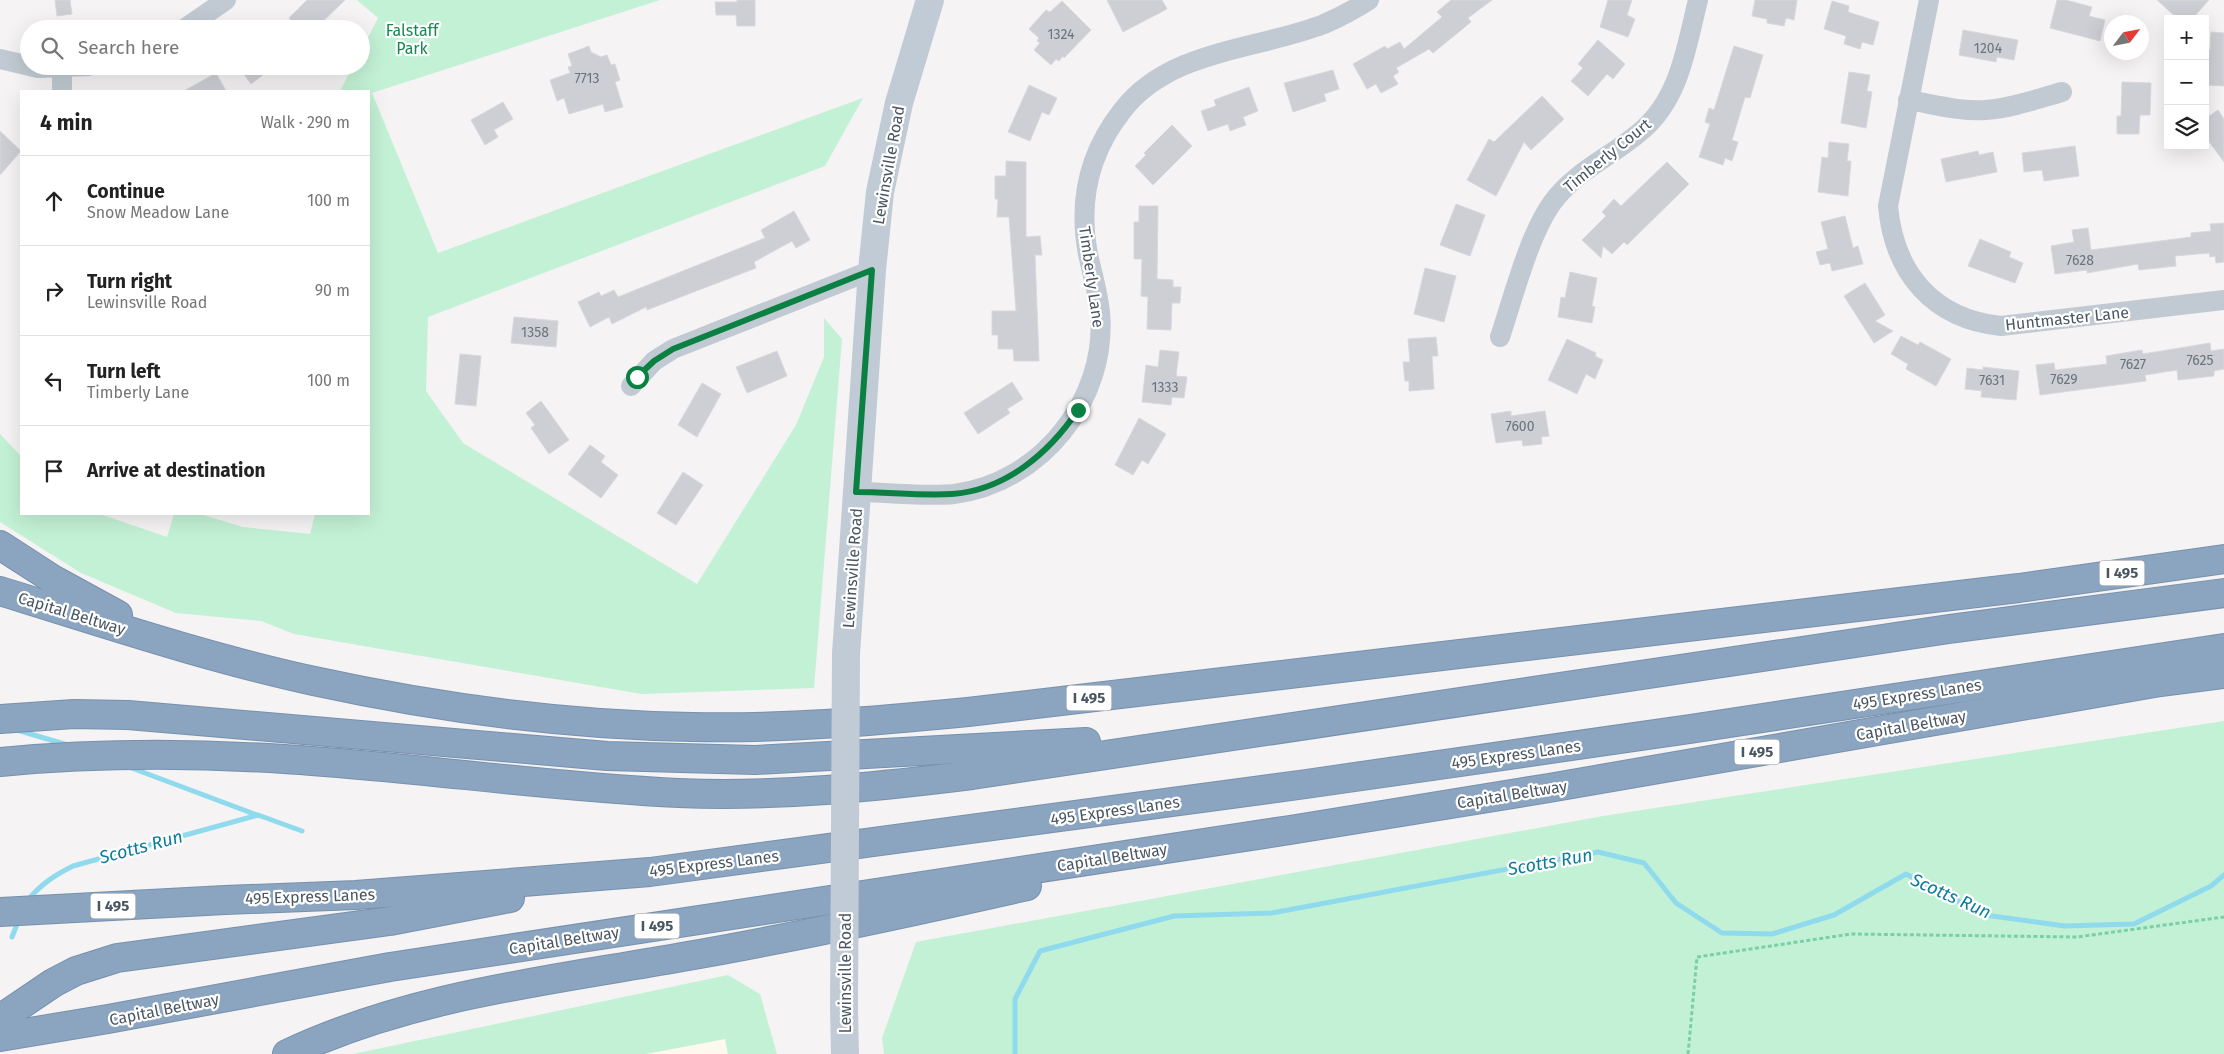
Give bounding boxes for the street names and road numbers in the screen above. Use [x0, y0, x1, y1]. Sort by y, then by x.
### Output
street label: Lewinsville Road [869, 104, 908, 226]
street label: Timberly Court [1560, 114, 1655, 196]
street label: Timberly Lane [1075, 225, 1108, 329]
street label: Huntmaster Lane [2004, 303, 2130, 334]
street label: Lewinsville Road [839, 507, 866, 629]
road number: I 495 [2100, 560, 2144, 586]
street label: Capital Beltway [16, 588, 128, 639]
street label: 495 Express Lanes [1851, 675, 1983, 714]
road number: I 495 [1066, 686, 1112, 710]
street label: Capital Beltway [1855, 706, 1968, 745]
street label: 495 Express Lanes [1450, 736, 1582, 773]
road number: I 495 [1734, 740, 1780, 764]
street label: Capital Beltway [1456, 776, 1569, 813]
street label: 495 Express Lanes [1049, 792, 1181, 829]
street label: Capital Beltway [1056, 839, 1169, 876]
street label: 495 Express Lanes [648, 846, 780, 881]
street label: 495 Express Lanes [245, 885, 375, 908]
road number: I 495 [90, 894, 136, 918]
street label: Lewinsville Road [836, 913, 855, 1033]
road number: I 495 [634, 914, 680, 938]
street label: Capital Beltway [508, 922, 621, 959]
street label: Capital Beltway [108, 990, 221, 1029]

